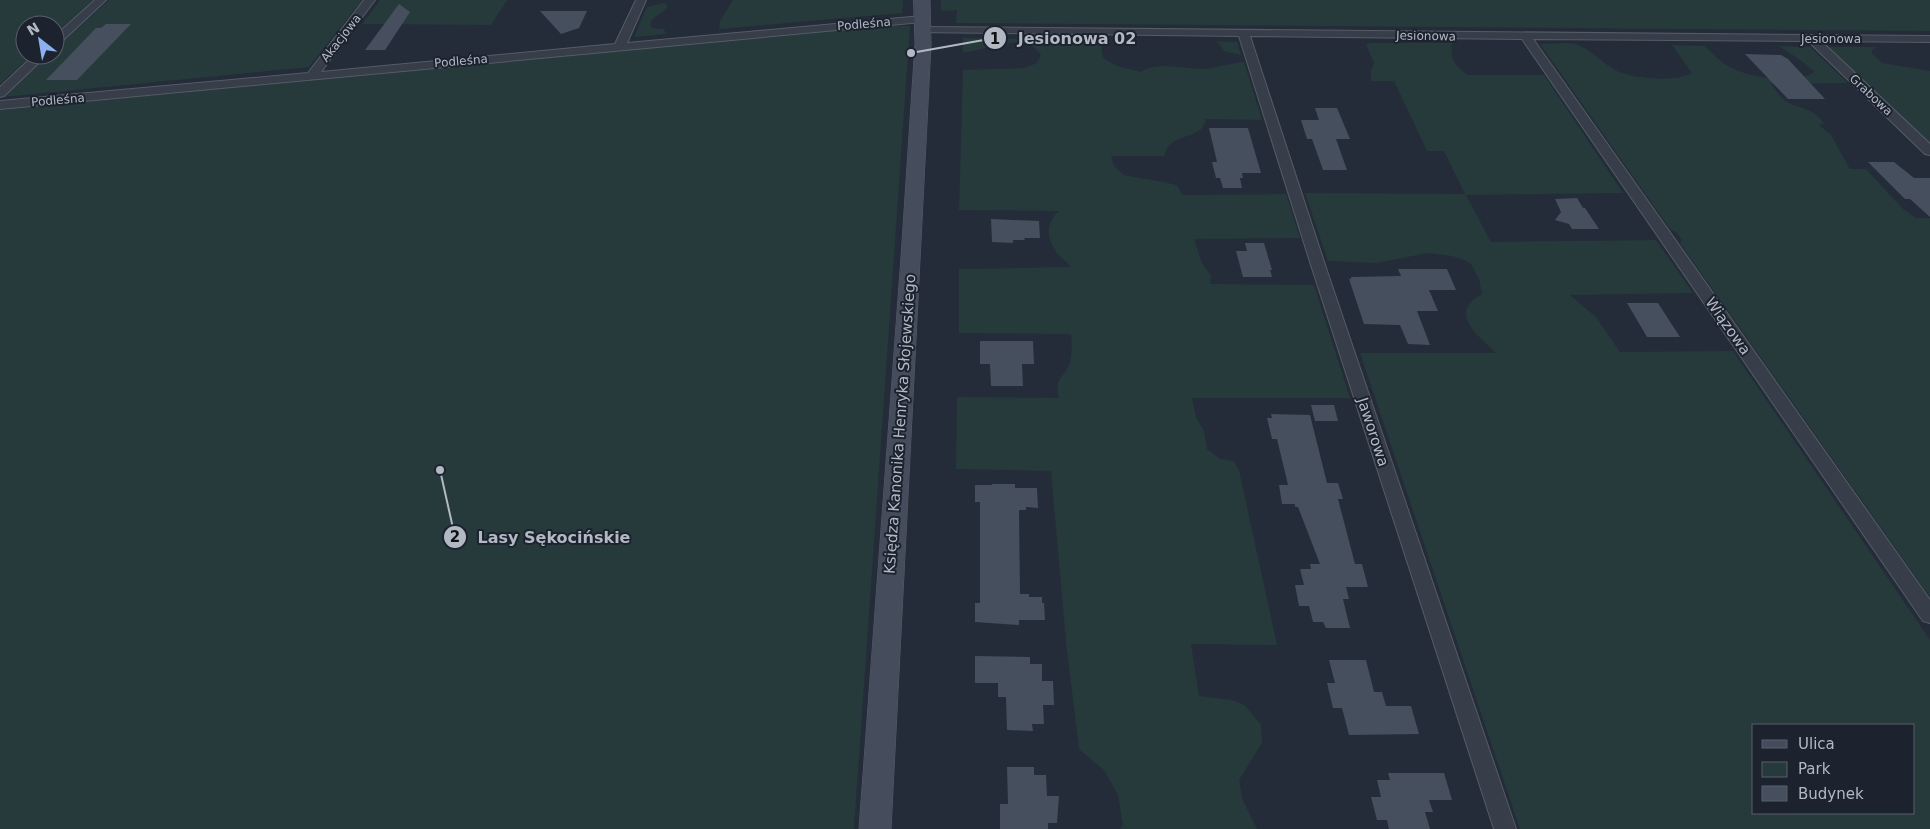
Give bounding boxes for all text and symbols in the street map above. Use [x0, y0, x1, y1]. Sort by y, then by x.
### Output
street label: Akacjowa [318, 11, 364, 65]
north arrow [15, 15, 65, 65]
street label: Podleśna [837, 15, 891, 33]
text: N [24, 19, 42, 39]
callout: Jesionowa 02 [982, 23, 1146, 54]
street label: Jesionowa [1395, 28, 1456, 44]
text: Jesionowa 02 [1017, 29, 1136, 48]
text: 1 [990, 30, 1000, 48]
street label: Jesionowa [1800, 32, 1861, 46]
street label: Podleśna [434, 52, 488, 70]
street label: Grabowa [1847, 72, 1895, 118]
street label: Podleśna [31, 91, 85, 109]
street label: Księdza Kanonika Henryka Słojewskiego [881, 273, 919, 575]
street label: Wiązowa [1702, 294, 1754, 358]
street label: Jaworowa [1353, 394, 1393, 469]
callout: Lasy Sękocińskie [443, 522, 641, 553]
text: 2 [450, 528, 460, 546]
text: Lasy Sękocińskie [478, 528, 631, 547]
legend [1752, 724, 1915, 814]
text: Ulica [1798, 735, 1835, 753]
text: Park [1798, 760, 1831, 778]
text: Budynek [1798, 785, 1864, 803]

